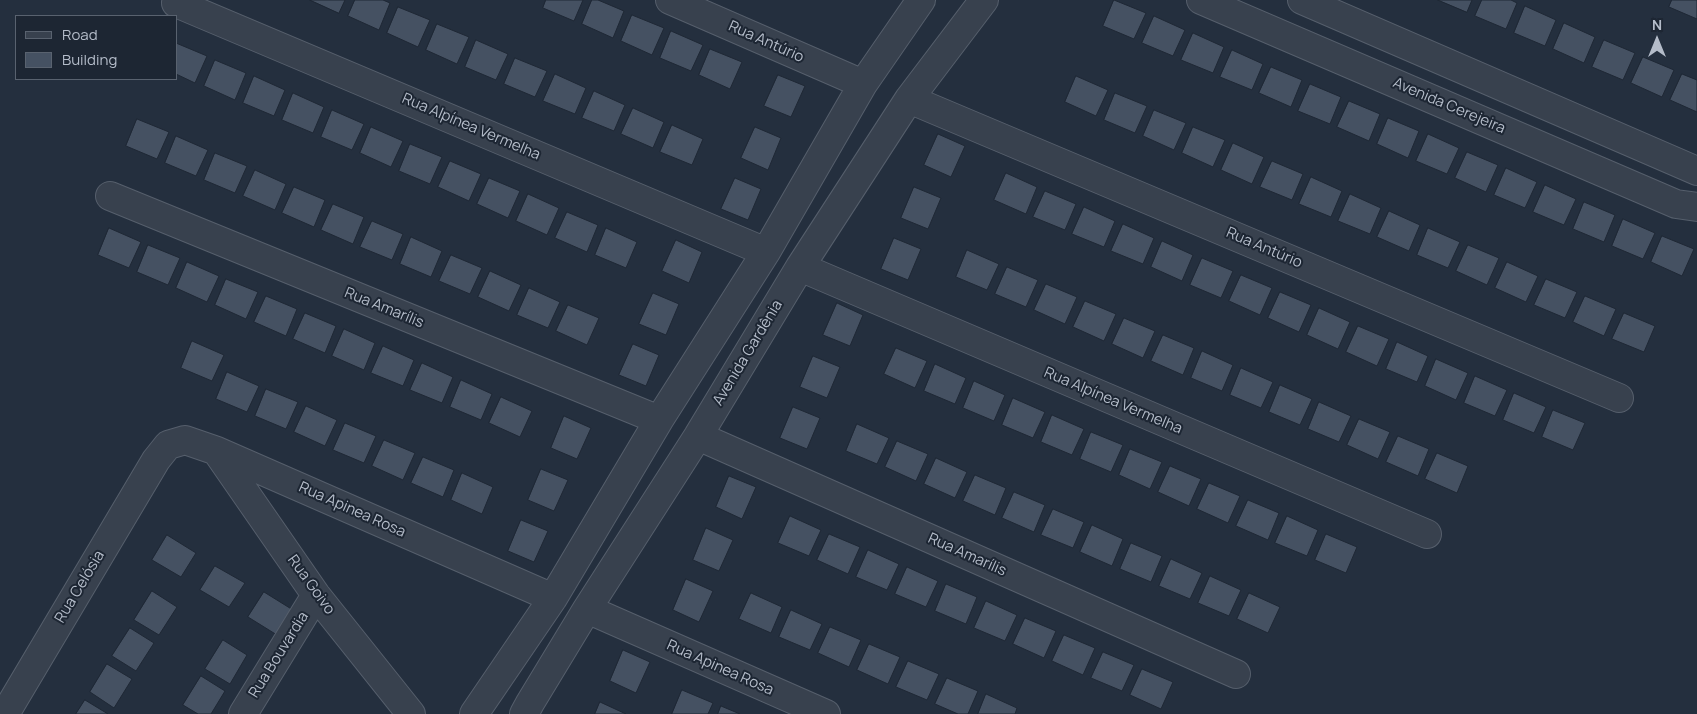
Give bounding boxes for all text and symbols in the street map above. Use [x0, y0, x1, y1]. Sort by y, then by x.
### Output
legend [15, 15, 178, 80]
north arrow [1632, 15, 1682, 65]
text: N [1652, 15, 1662, 34]
street label: Rua Antúrio [725, 17, 807, 67]
text: Road [62, 24, 98, 45]
text: Building [62, 49, 117, 70]
street label: Avenida Cerejeira [1390, 74, 1508, 138]
street label: Rua Alpínea Vermelha [399, 90, 543, 164]
street label: Rua Antúrio [1223, 224, 1305, 272]
street label: Rua Amarílis [342, 284, 426, 332]
street label: Avenida Gardênia [709, 297, 787, 409]
street label: Rua Alpínea Vermelha [1041, 364, 1185, 438]
street label: Rua Apinea Rosa [296, 478, 408, 542]
street label: Rua Amarílis [925, 530, 1009, 580]
street label: Rua Celósia [51, 548, 109, 626]
street label: Rua Goivo [283, 552, 339, 618]
street label: Rua Bouvardia [245, 609, 313, 701]
street label: Rua Apinea Rosa [664, 636, 776, 700]

